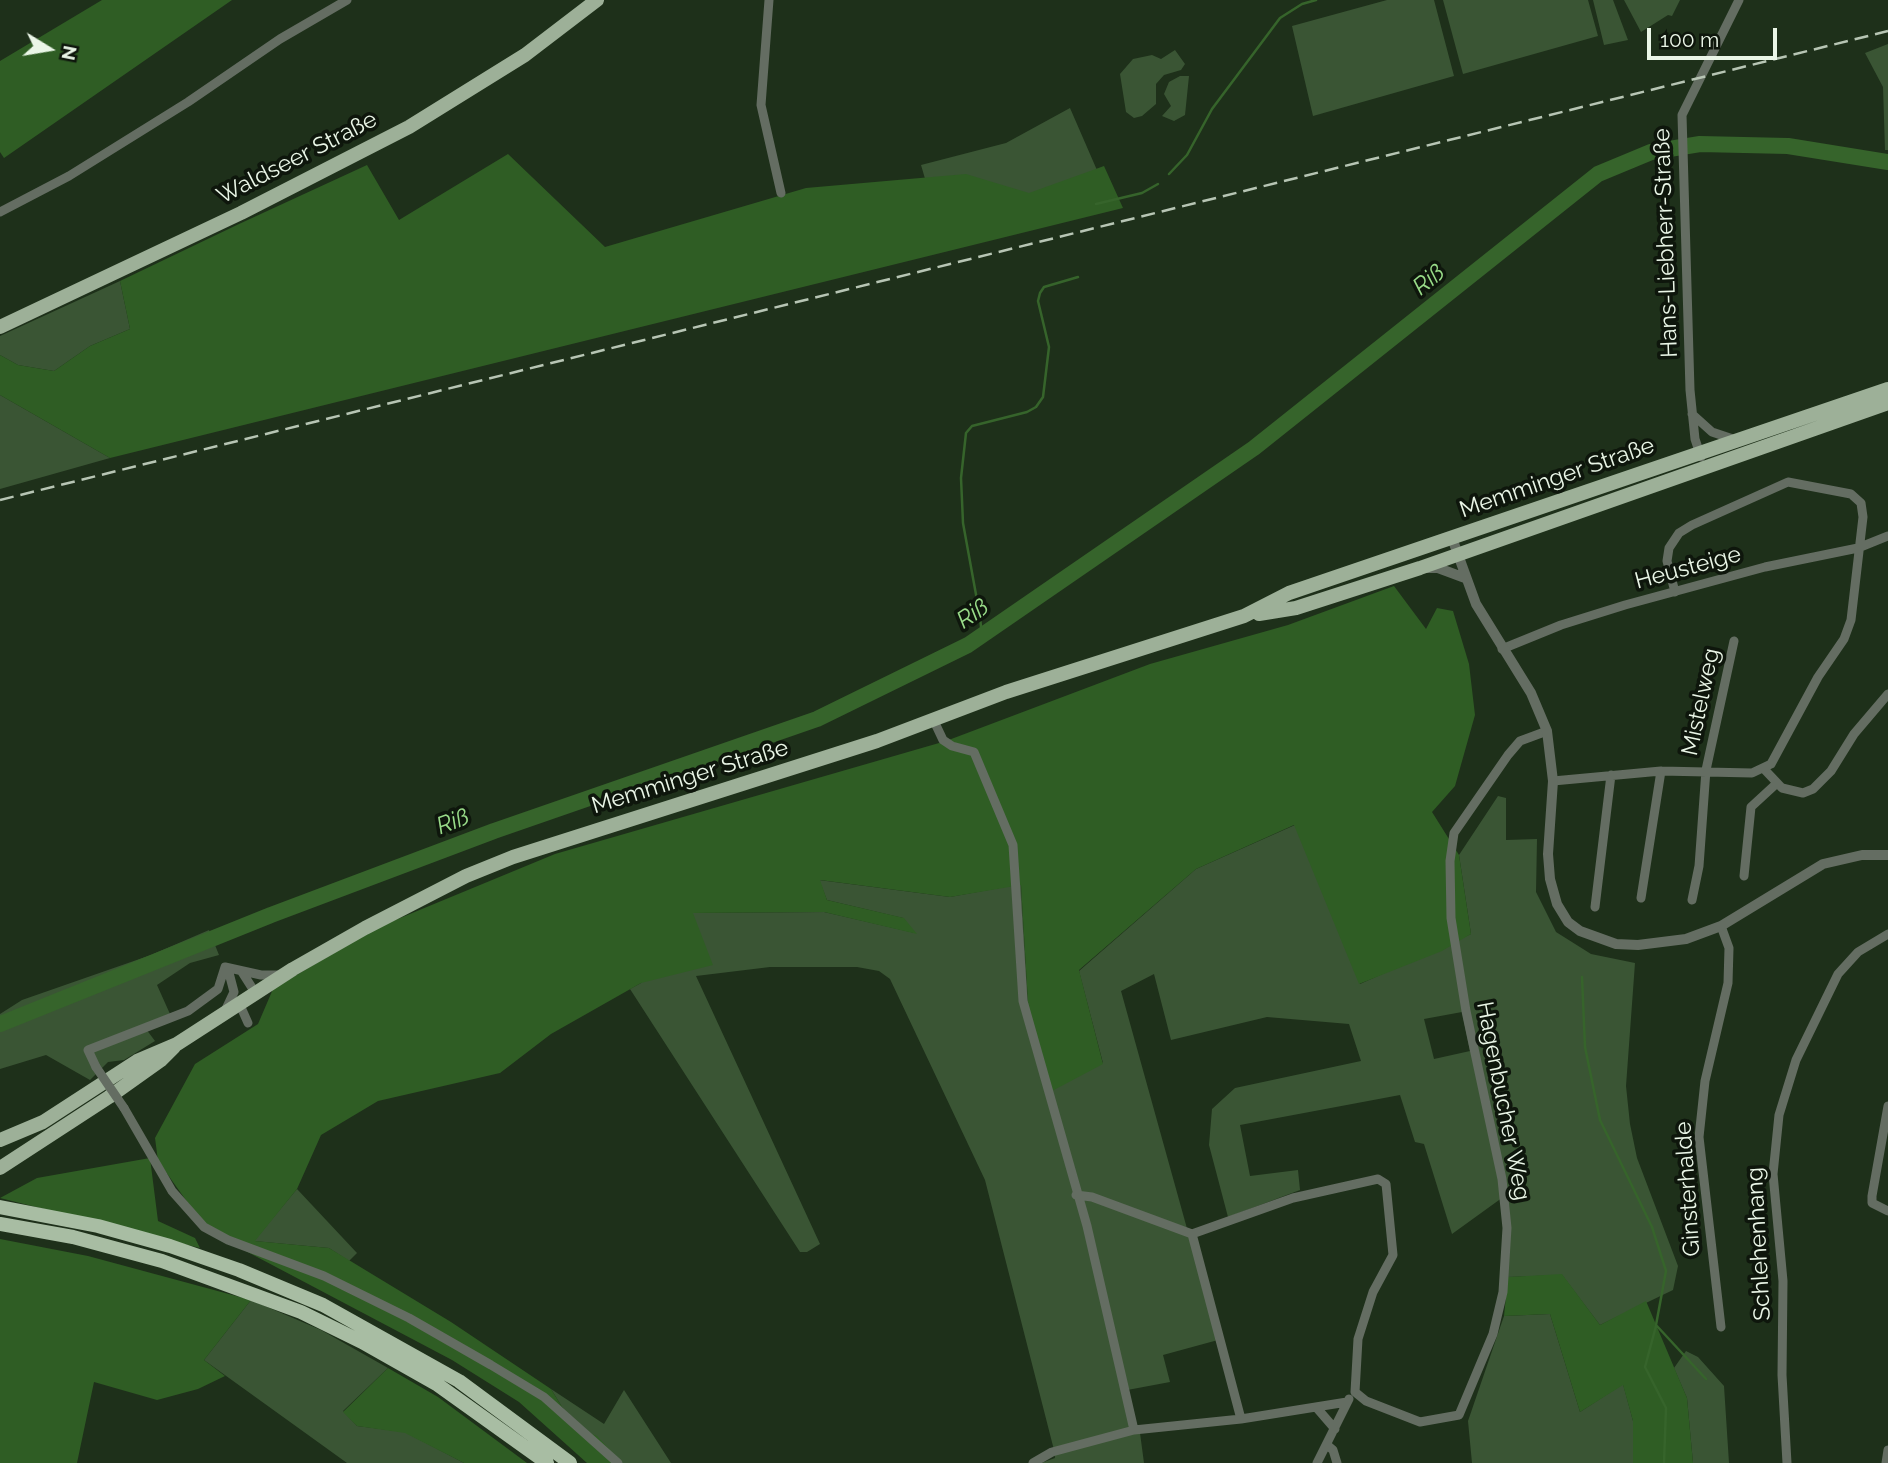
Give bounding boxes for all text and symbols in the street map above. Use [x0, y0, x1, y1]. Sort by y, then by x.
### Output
north arrow [14, 14, 84, 84]
scale bar [1650, 14, 1780, 58]
text: 100 m [1660, 27, 1719, 52]
text: N [57, 44, 82, 62]
street label: Waldseer Straße [212, 106, 382, 210]
street label: Hans-Liebherr-Straße [1648, 128, 1684, 358]
water label: Riß [1407, 259, 1451, 301]
street label: Memminger Straße [1456, 432, 1658, 524]
street label: Heusteige [1632, 541, 1744, 595]
water label: Riß [951, 593, 995, 635]
street label: Mistelweg [1676, 646, 1726, 758]
street label: Memminger Straße [588, 734, 792, 820]
water label: Riß [433, 803, 473, 841]
street label: Hagenbucher Weg [1470, 999, 1536, 1203]
street label: Ginsterhalde [1670, 1121, 1706, 1257]
street label: Schlehenhang [1741, 1167, 1777, 1321]

